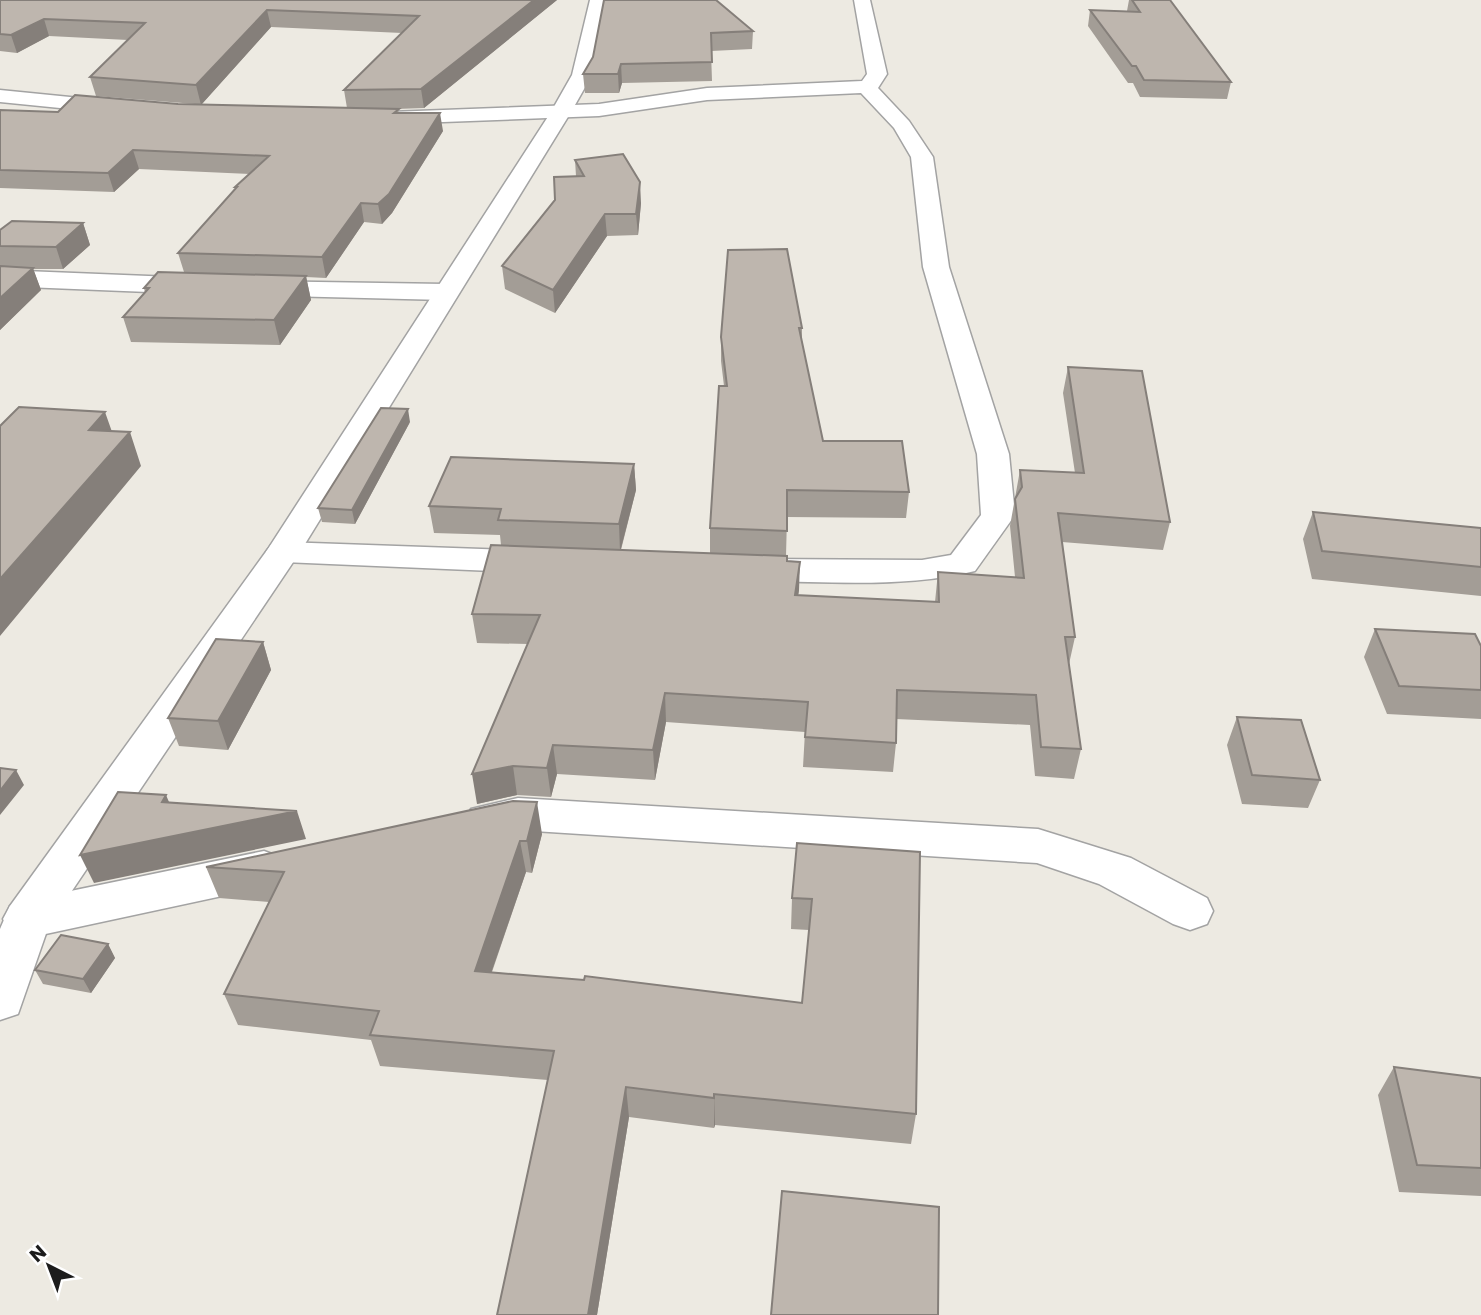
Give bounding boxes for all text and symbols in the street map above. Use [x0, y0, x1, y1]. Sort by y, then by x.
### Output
north arrow [14, 1231, 84, 1301]
text: N [24, 1239, 52, 1269]

